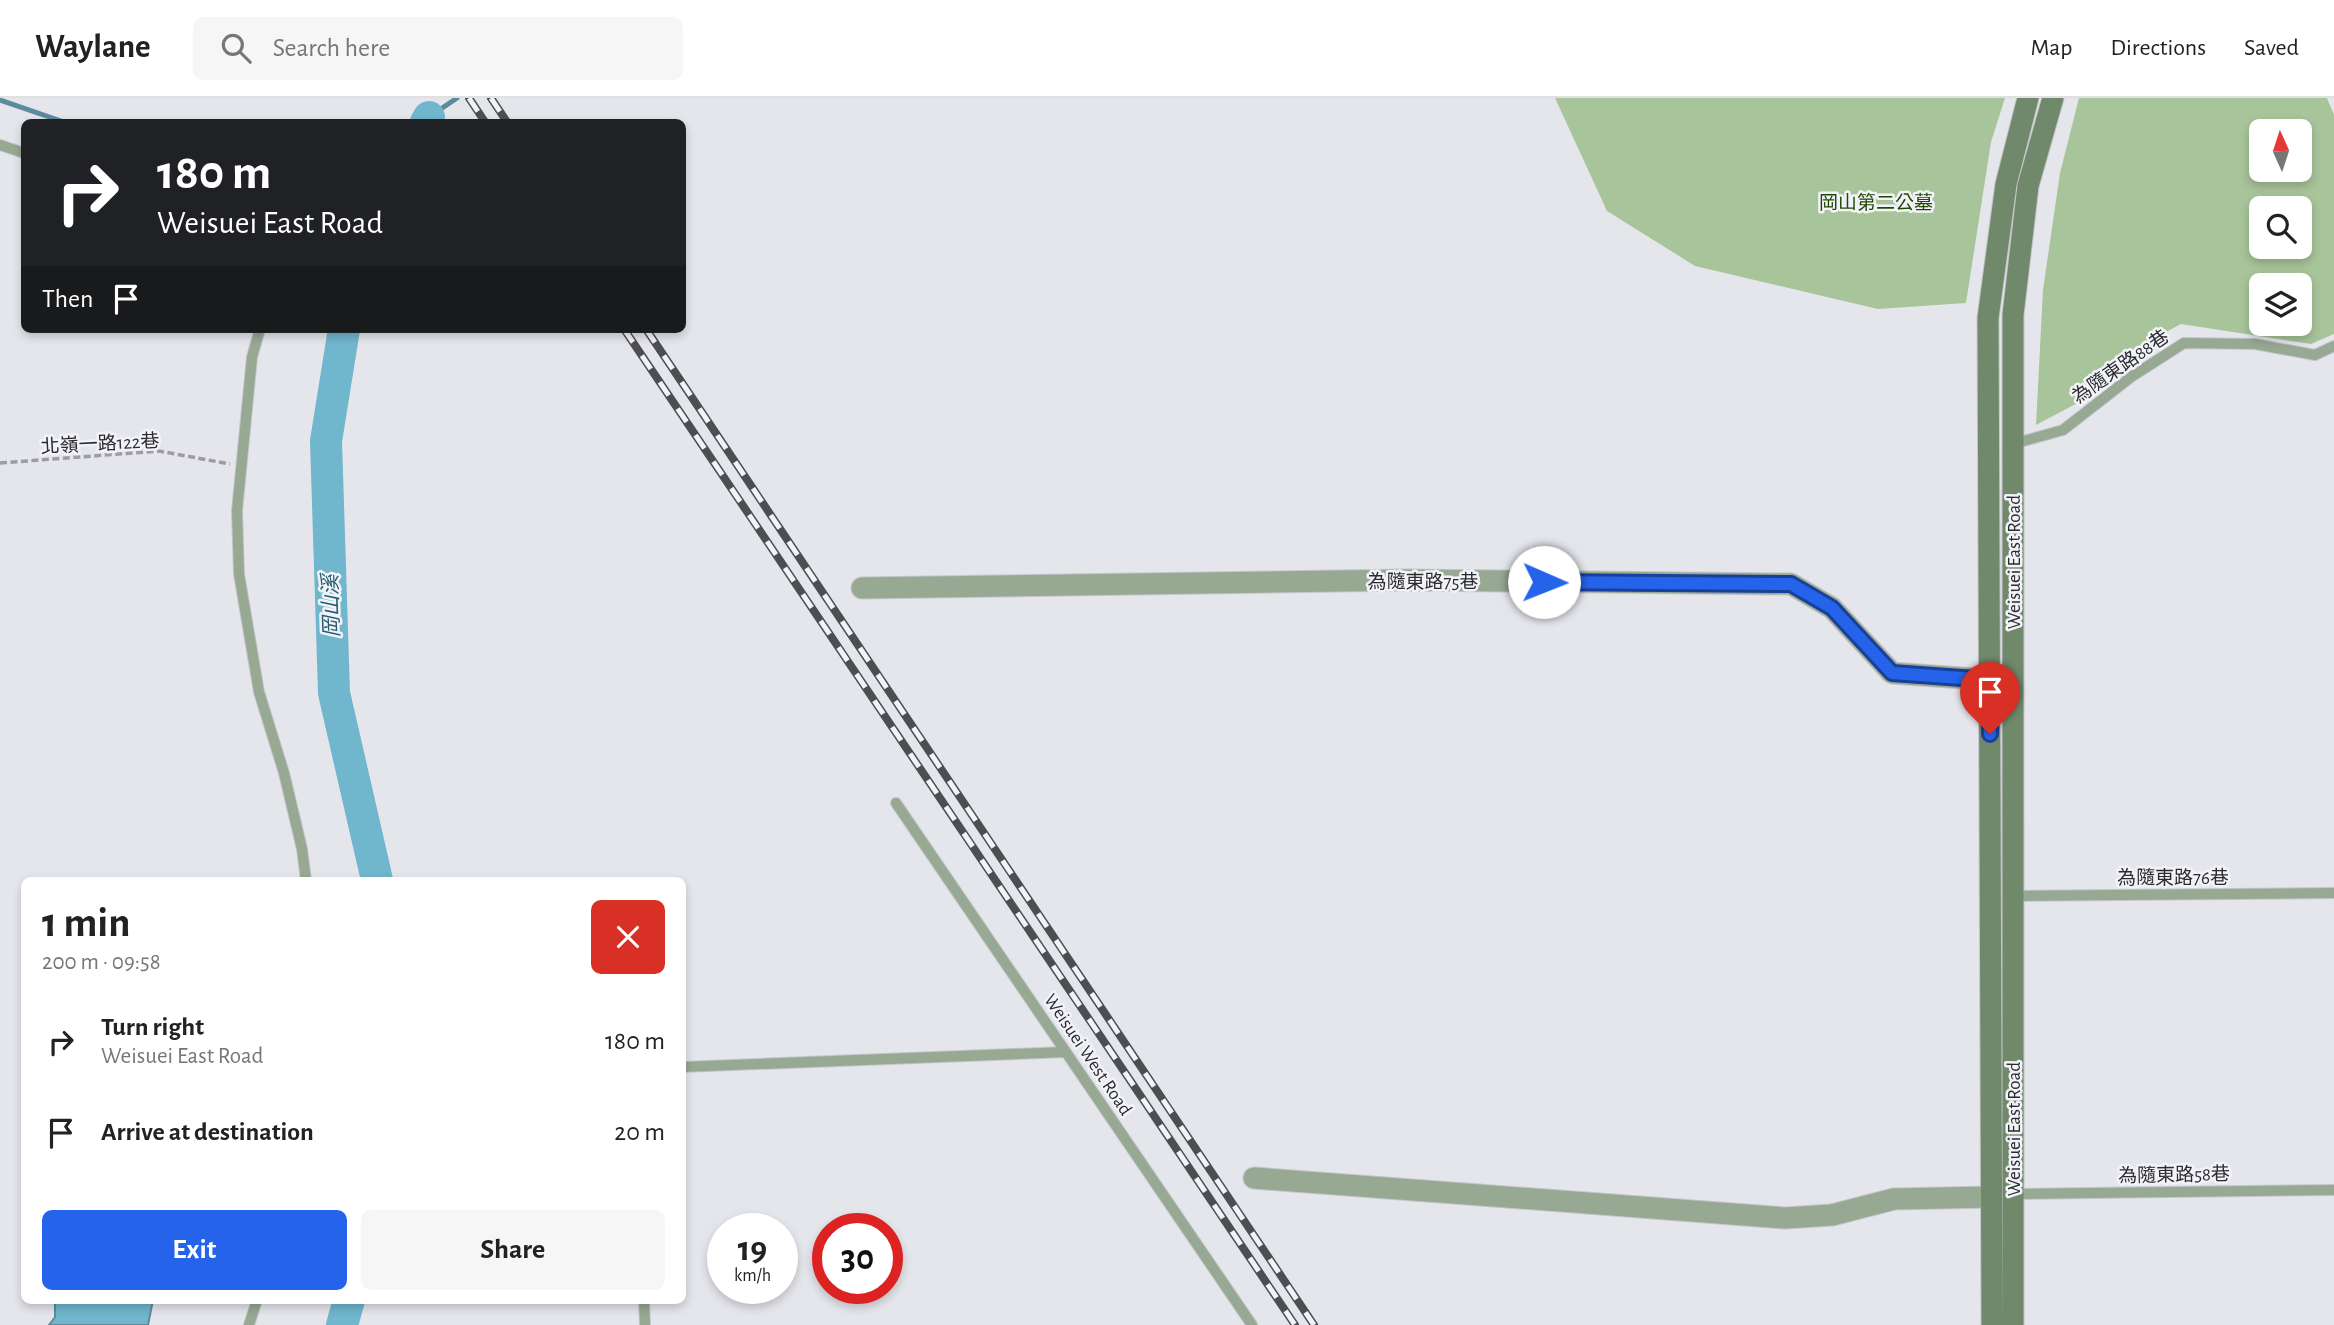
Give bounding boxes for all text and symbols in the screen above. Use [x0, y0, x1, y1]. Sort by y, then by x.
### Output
search box [193, 17, 683, 80]
icon: search [217, 29, 255, 67]
text: Waylane [35, 31, 151, 64]
text: Search here [273, 35, 390, 61]
text: Map [2030, 36, 2072, 60]
text: Directions [2110, 36, 2206, 60]
text: Saved [2244, 36, 2299, 60]
north arrow [2249, 119, 2312, 182]
map controls [2249, 119, 2312, 336]
icon: right [42, 147, 133, 238]
text: 180 m [157, 149, 271, 198]
park label: 岡山第二公墓 [1819, 192, 1933, 213]
button: search [2249, 196, 2312, 259]
text: Weisuei East Road [157, 207, 383, 239]
button: layers [2249, 273, 2312, 336]
icon: arrive [107, 280, 145, 318]
text: Then [42, 286, 93, 312]
street label: 為隨東路88巷 [2068, 325, 2173, 407]
street label: 北嶺一路122巷 [40, 430, 160, 457]
street label: Weisuei East Road [2005, 495, 2024, 629]
position arrow [1507, 545, 1581, 619]
water label: 岡山溪 [319, 571, 343, 638]
street label: 為隨東路75巷 [1368, 571, 1478, 592]
pin [1960, 662, 2020, 734]
icon: arrive [1971, 673, 2009, 711]
street label: 為隨東路76巷 [2117, 867, 2229, 888]
button: close [591, 900, 665, 974]
text: 1 min [42, 902, 131, 944]
text: 200 m · 09:58 [42, 951, 161, 974]
street label: Weisuei West Road [1040, 991, 1135, 1119]
text: Turn right [101, 1014, 204, 1040]
icon: right [42, 1023, 80, 1061]
text: 180 m [605, 1028, 665, 1054]
text: Weisuei East Road [101, 1045, 264, 1068]
street label: Weisuei East Road [2005, 1062, 2024, 1196]
icon: arrive [42, 1114, 80, 1152]
text: Arrive at destination [101, 1119, 314, 1145]
text: 20 m [614, 1119, 665, 1145]
street label: 為隨東路58巷 [2118, 1163, 2230, 1186]
button: Exit [42, 1210, 347, 1290]
button: Share [361, 1210, 665, 1290]
speed limit sign: 30 [812, 1213, 903, 1304]
text: 19 [738, 1232, 767, 1267]
text: km/h [734, 1267, 771, 1285]

